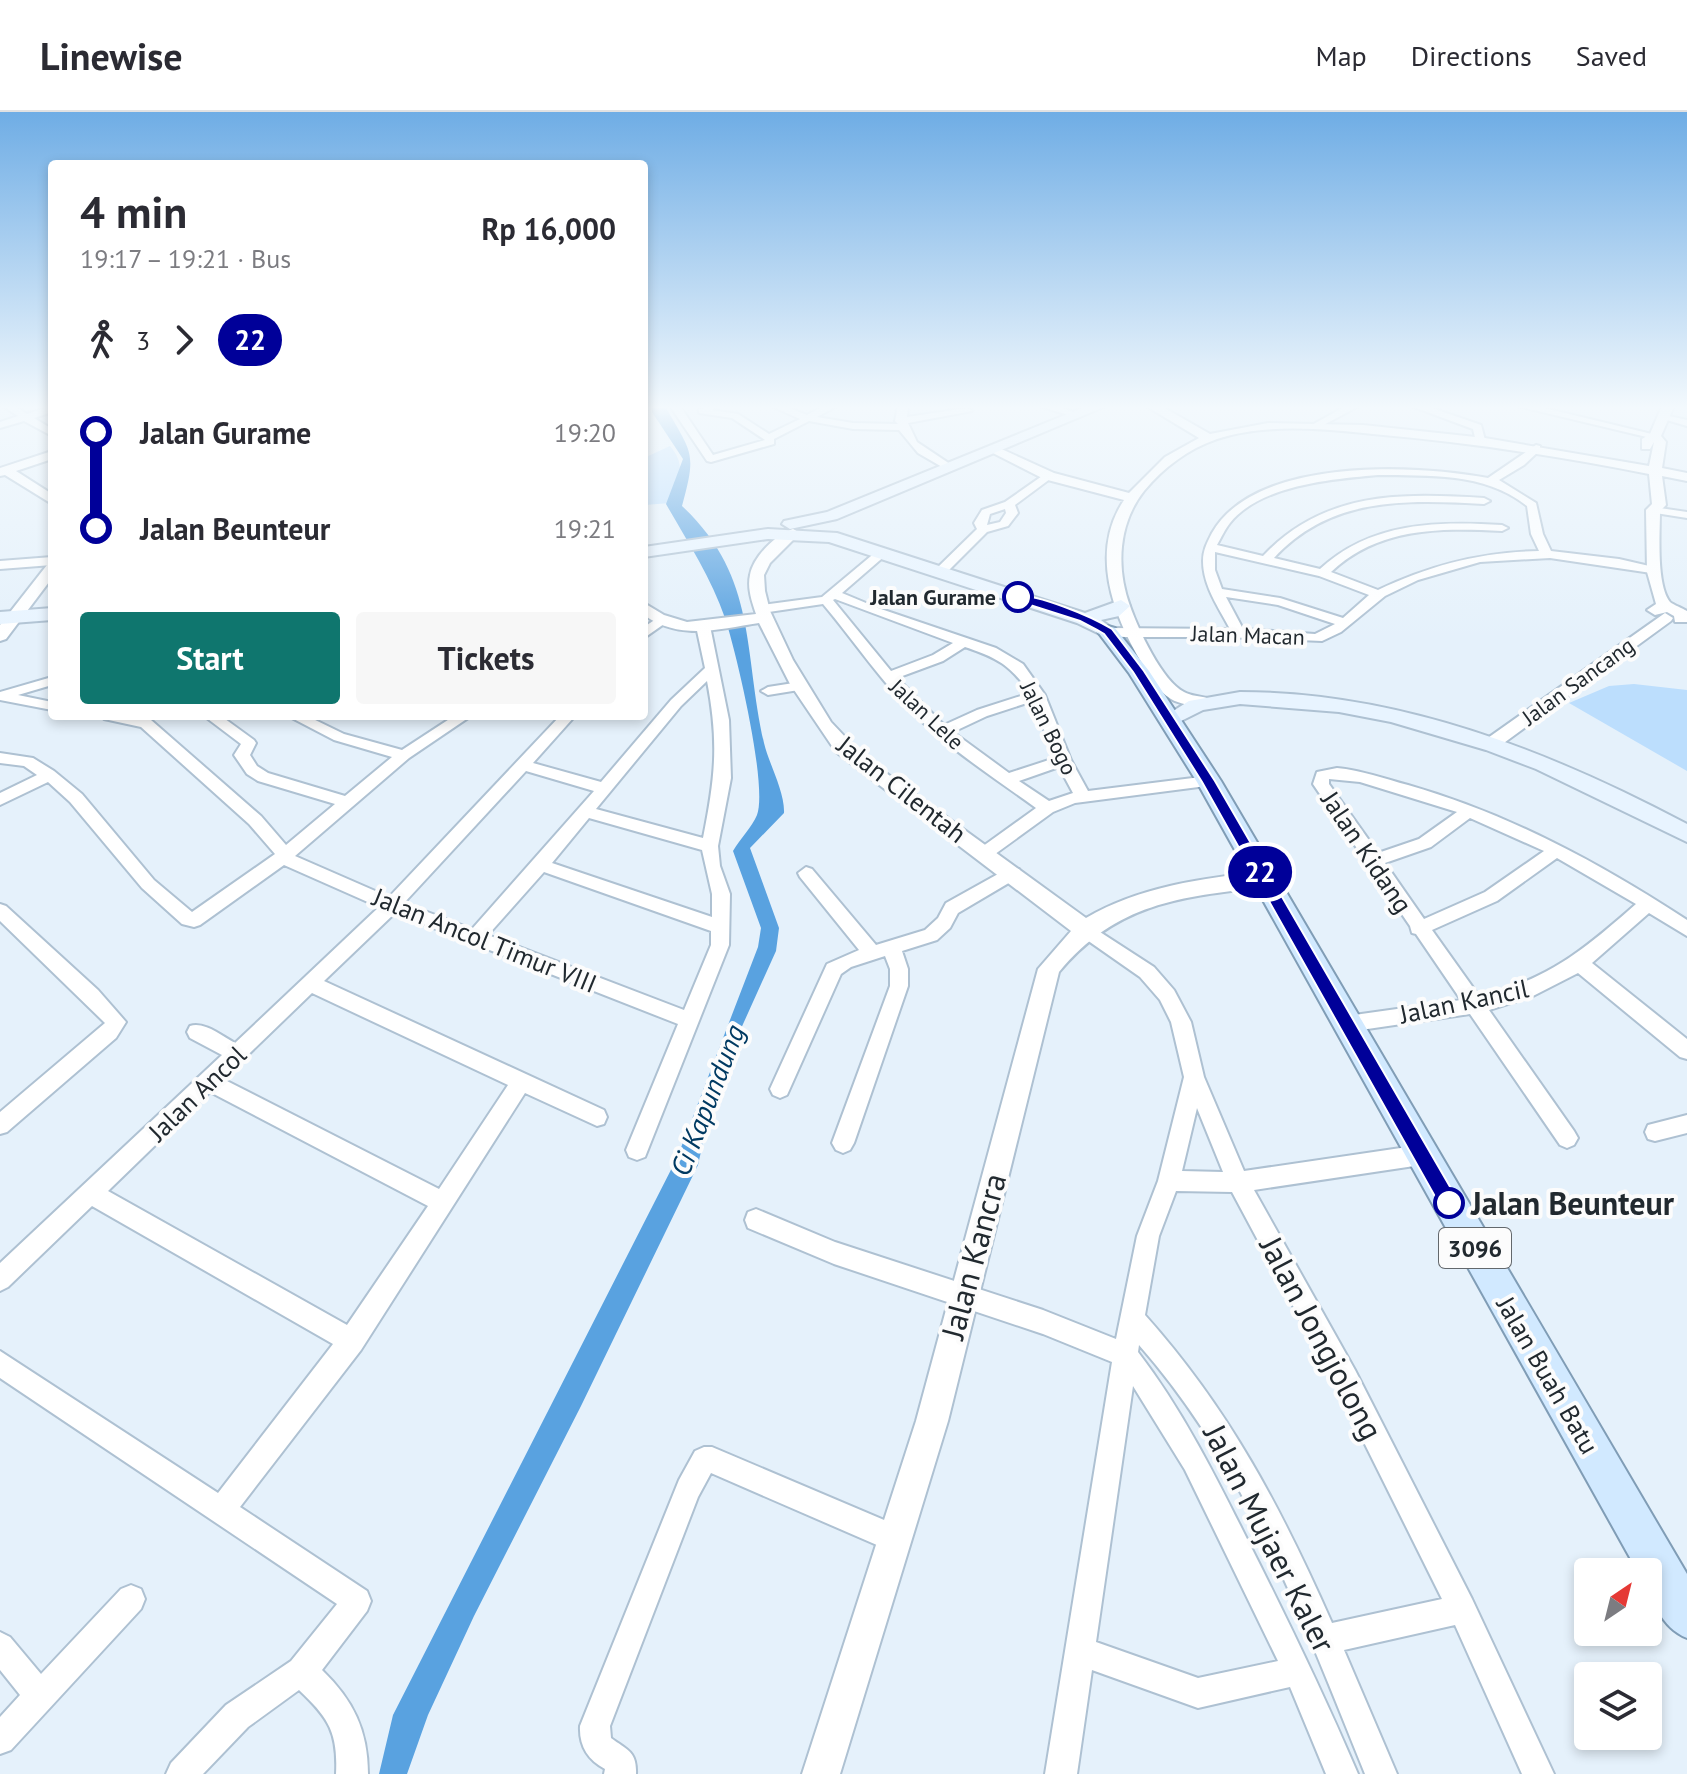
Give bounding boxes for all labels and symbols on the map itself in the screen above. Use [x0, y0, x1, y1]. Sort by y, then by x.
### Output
marker: Jalan Gurame [1003, 582, 1033, 612]
place label: Jalan Gurame [869, 583, 996, 611]
street label: Jalan Macan [1190, 619, 1305, 651]
street label: Jalan Sancang [1516, 631, 1640, 732]
street label: Jalan Lele [883, 672, 970, 755]
street label: Jalan Bogo [1014, 676, 1084, 779]
street label: Jalan Cilentah [830, 728, 973, 850]
street label: Jalan Kidang [1314, 784, 1420, 919]
line badge: 22 [1224, 846, 1296, 898]
street label: Jalan Ancol Timur VIII [367, 880, 602, 1000]
street label: Jalan Kancil [1396, 971, 1532, 1031]
water label: Ci Kapundung [661, 1019, 753, 1181]
street label: Jalan Ancol [140, 1038, 253, 1148]
street label: Jalan Kancra [930, 1169, 1015, 1345]
place label: Jalan Beunteur [1470, 1182, 1675, 1224]
marker: Jalan Beunteur [1434, 1188, 1464, 1218]
street label: Jalan Jongjolong [1250, 1227, 1393, 1447]
road number: 3096 [1439, 1228, 1511, 1268]
street label: Jalan Buah Batu [1489, 1290, 1606, 1460]
street label: Jalan Mujaer Kaler [1194, 1415, 1346, 1659]
north arrow [1574, 1558, 1662, 1646]

